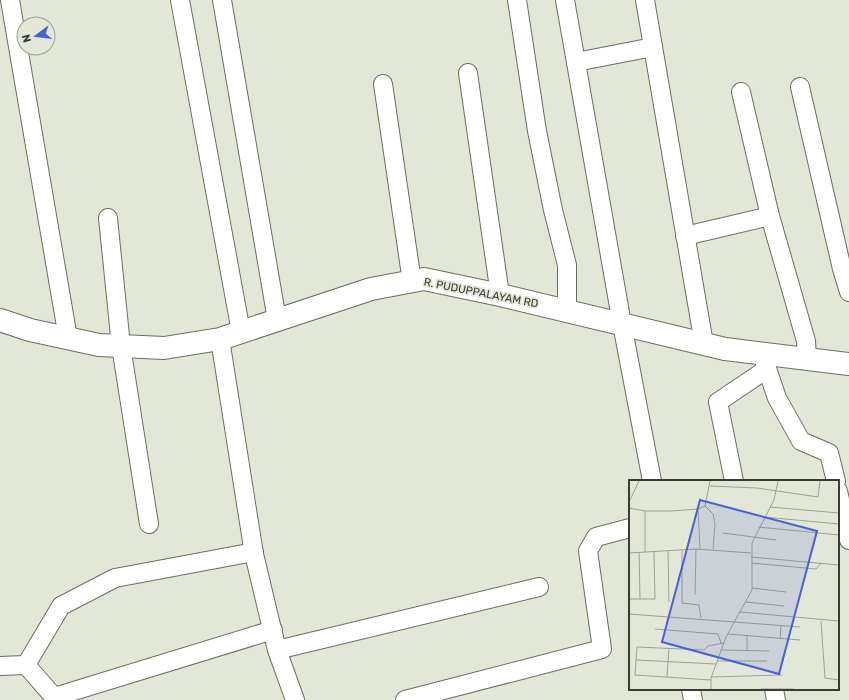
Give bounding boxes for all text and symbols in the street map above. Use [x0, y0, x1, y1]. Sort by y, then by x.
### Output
north arrow [16, 16, 56, 56]
text: N [19, 33, 34, 44]
street label: R. PUDUPPALAYAM RD [423, 276, 539, 310]
inset map [629, 480, 839, 690]

